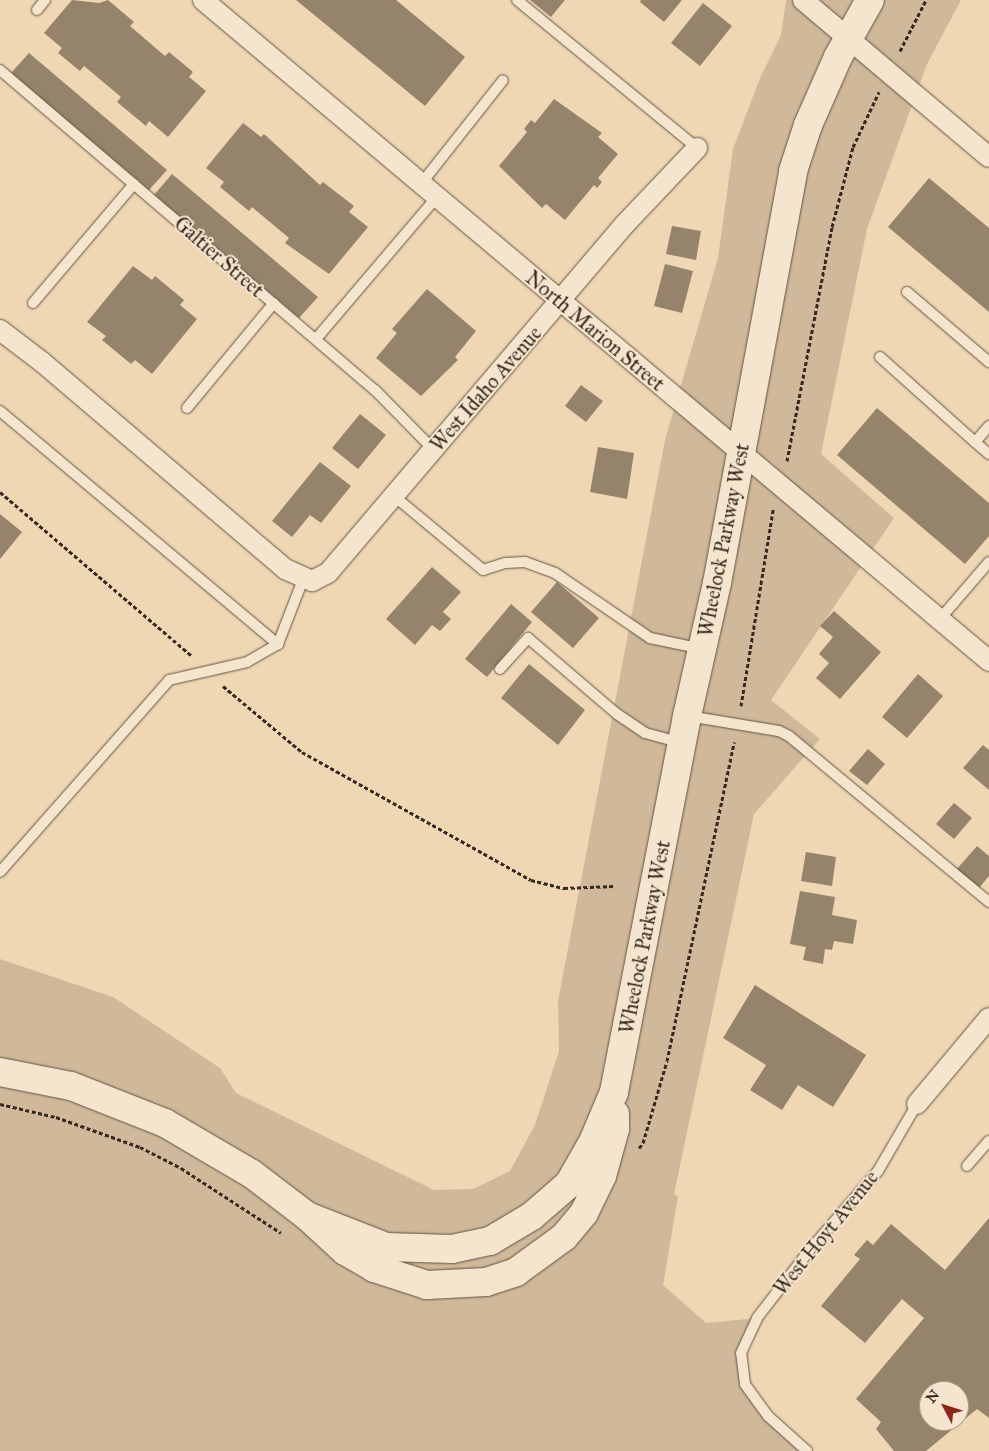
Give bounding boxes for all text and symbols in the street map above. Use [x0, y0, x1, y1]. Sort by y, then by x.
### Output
street label: Galtier Street [169, 212, 269, 302]
street label: North Marion Street [521, 266, 669, 396]
street label: West Idaho Avenue [425, 322, 547, 456]
street label: Wheelock Parkway West [693, 441, 755, 639]
street label: Wheelock Parkway West [614, 838, 676, 1036]
street label: West Hoyt Avenue [769, 1166, 883, 1300]
north arrow [919, 1381, 969, 1431]
text: N [923, 1387, 943, 1407]

